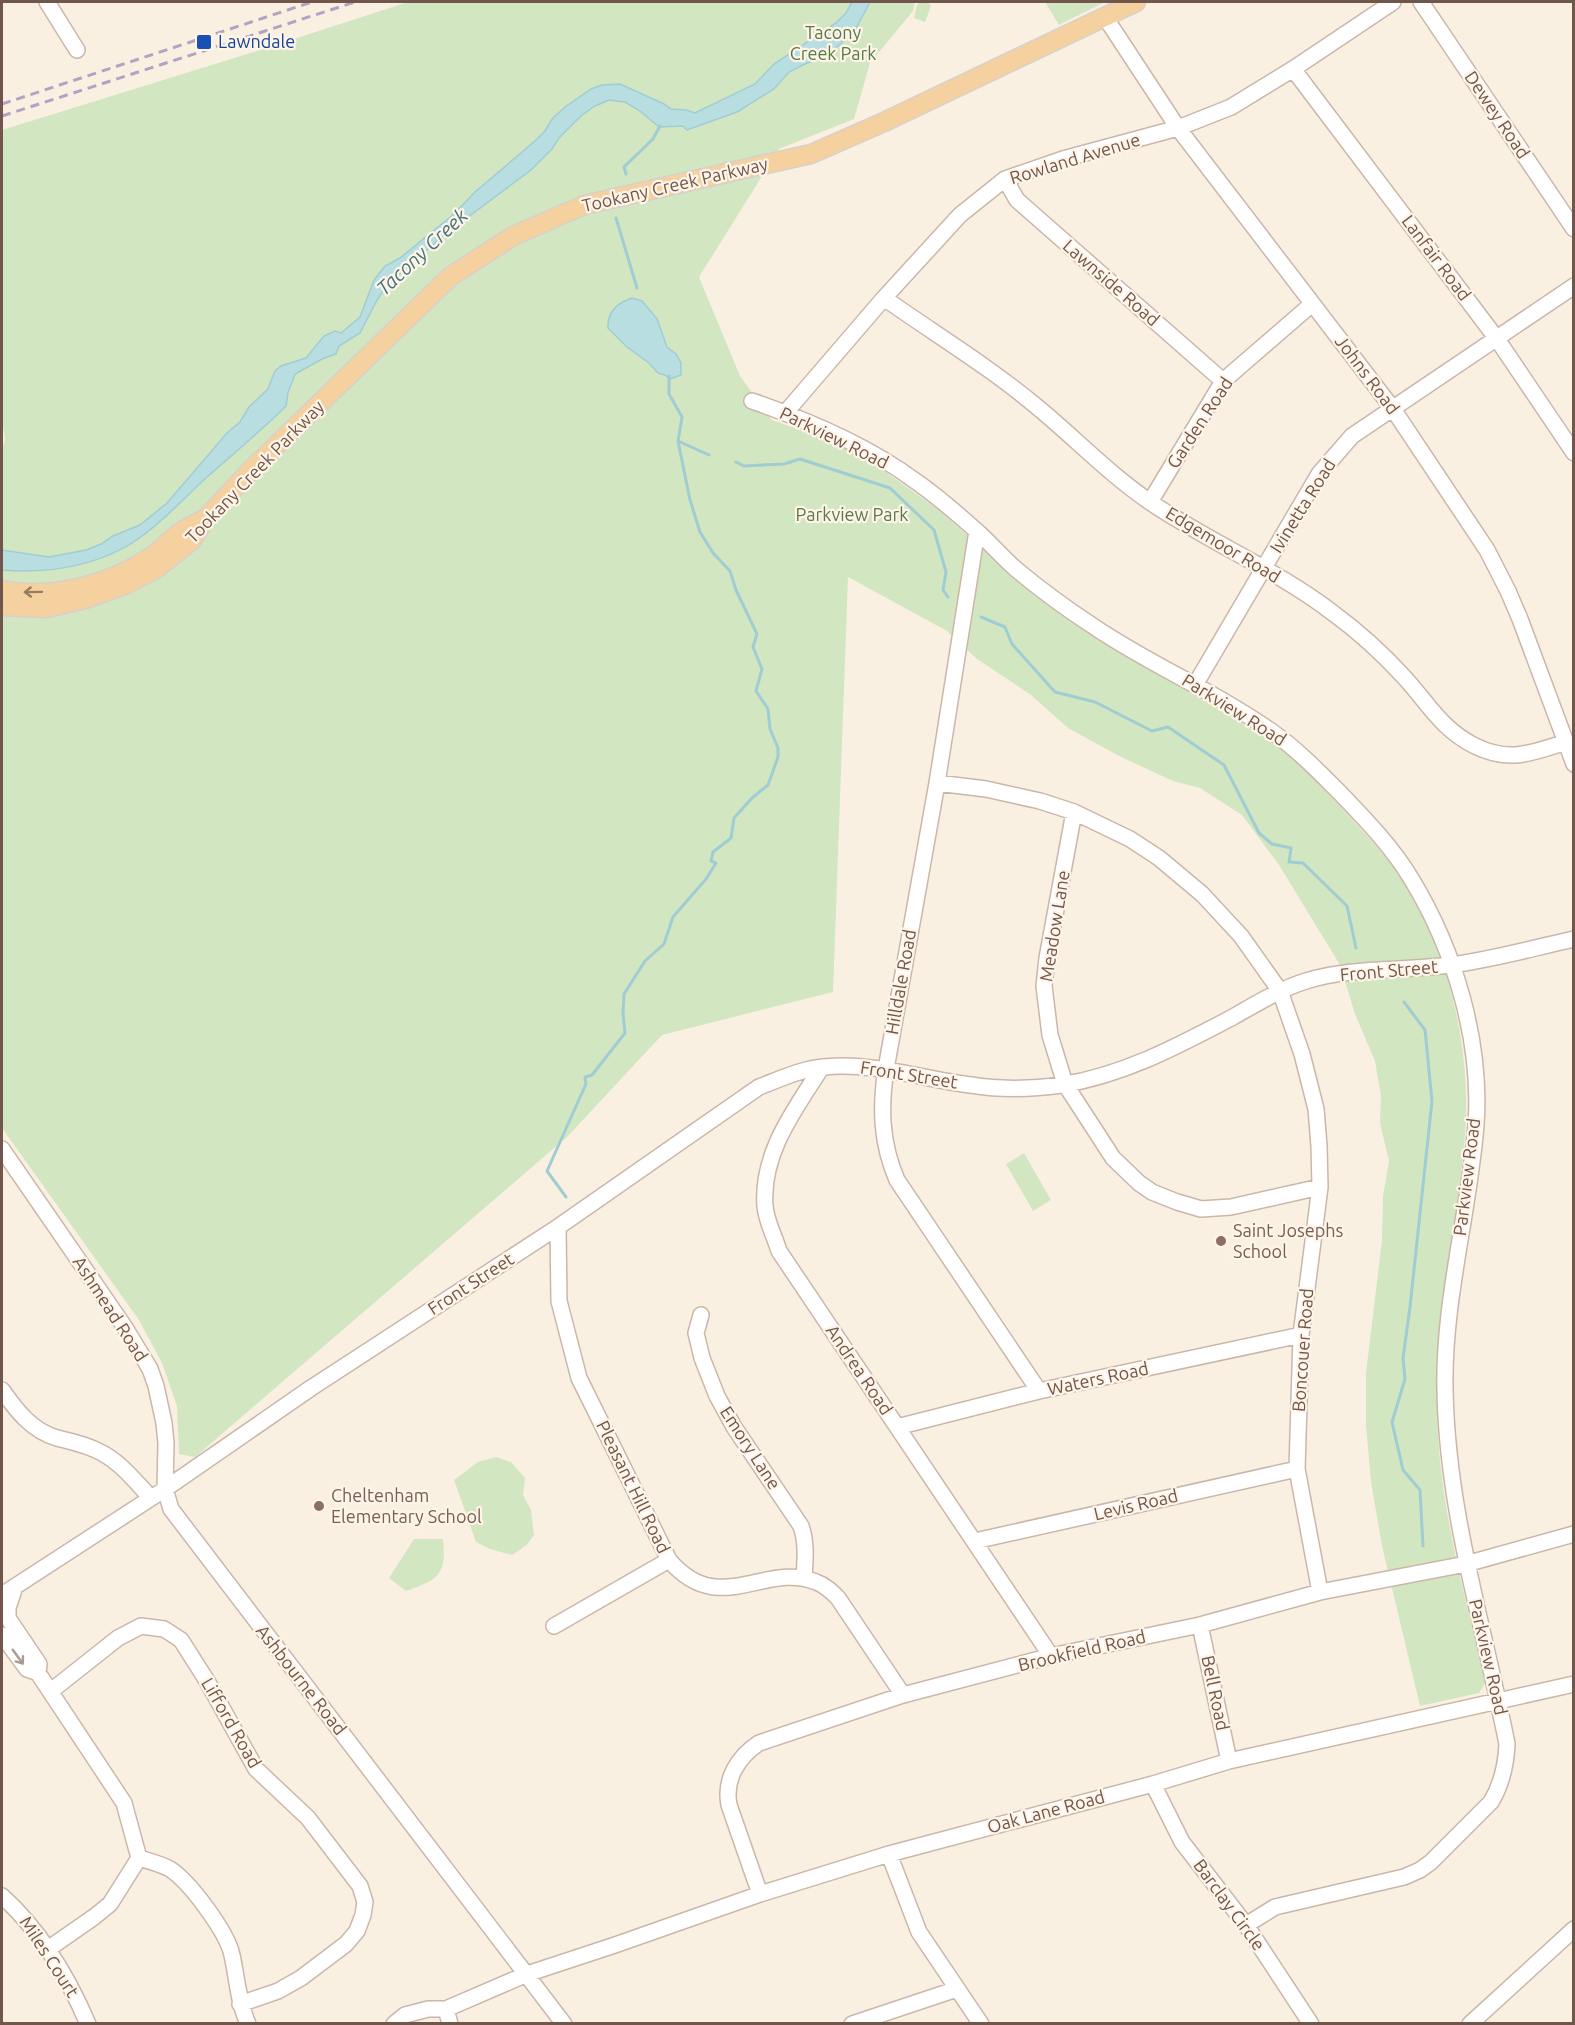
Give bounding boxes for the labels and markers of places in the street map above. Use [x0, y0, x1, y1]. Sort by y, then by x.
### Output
place label: Lawndale [218, 31, 295, 51]
marker: Lawndale [195, 33, 213, 51]
place label: Saint Josephs School [1233, 1220, 1343, 1261]
marker: Saint Josephs School [1214, 1234, 1228, 1248]
place label: Cheltenham Elementary School [331, 1485, 482, 1526]
marker: Cheltenham Elementary School [312, 1499, 326, 1513]

